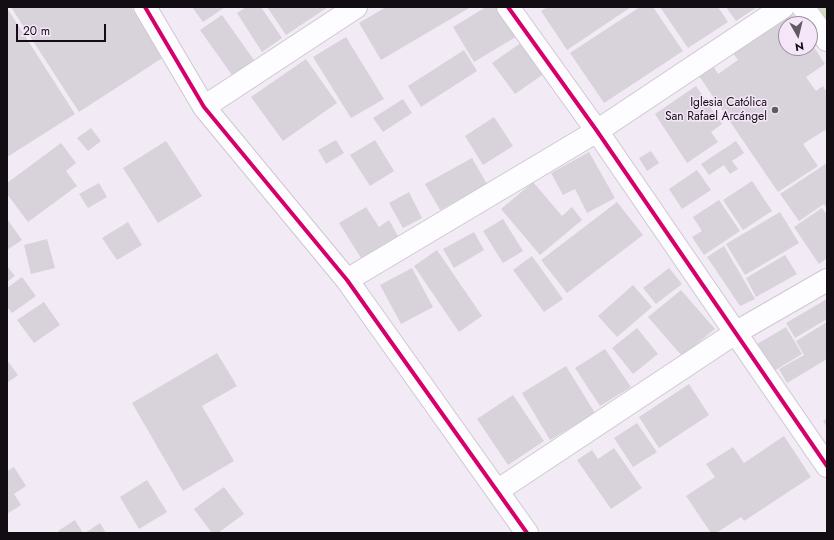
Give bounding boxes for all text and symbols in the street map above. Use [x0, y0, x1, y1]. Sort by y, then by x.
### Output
scale bar [18, 16, 108, 42]
north arrow [778, 16, 818, 56]
text: 20 m [23, 22, 50, 40]
text: N [794, 38, 805, 55]
place label: Iglesia Católica San Rafael Arcángel [665, 96, 767, 124]
marker: Iglesia Católica San Rafael Arcángel [770, 105, 780, 115]

